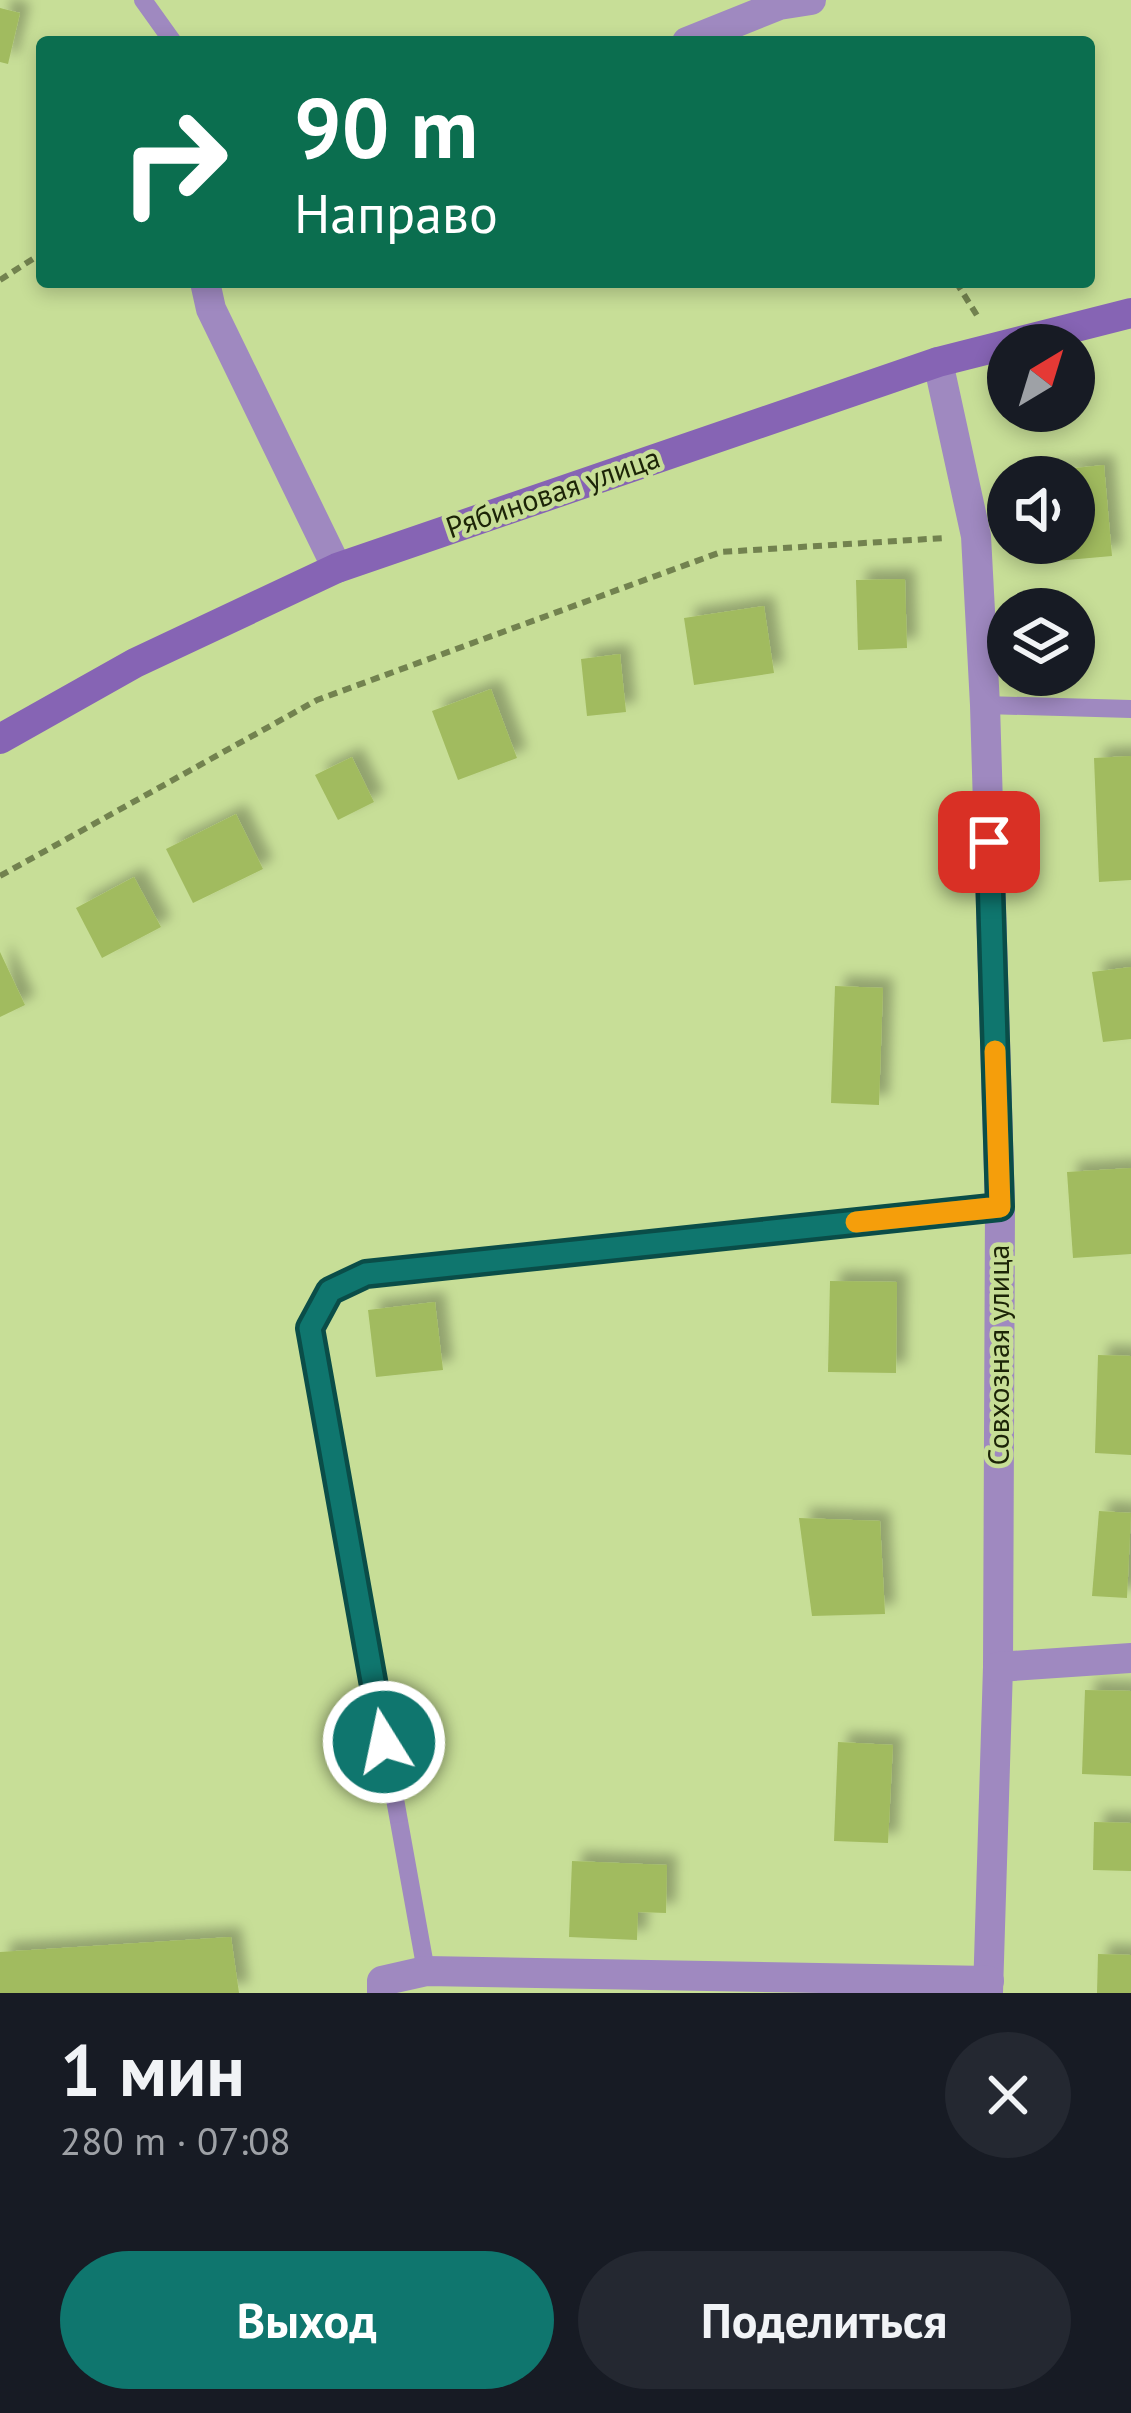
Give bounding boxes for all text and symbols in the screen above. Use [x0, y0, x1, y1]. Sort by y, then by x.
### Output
text: 90 m [294, 72, 478, 181]
icon: right [96, 84, 252, 240]
text: Направо [294, 178, 498, 248]
north arrow [987, 324, 1095, 432]
map controls [987, 324, 1095, 696]
street label: Рябиновая улица [440, 437, 665, 546]
button: sound [987, 456, 1095, 564]
button: layers [987, 588, 1095, 696]
pin [938, 791, 1040, 893]
icon: arrive [956, 809, 1022, 875]
street label: Совхозная улица [978, 1245, 1017, 1465]
position arrow [321, 1679, 447, 1805]
text: 1 мин [60, 2023, 245, 2116]
button: close [945, 2032, 1071, 2158]
text: 280 m · 07:08 [60, 2115, 291, 2166]
button: Выход [60, 2251, 554, 2389]
button: Поделиться [578, 2251, 1071, 2389]

